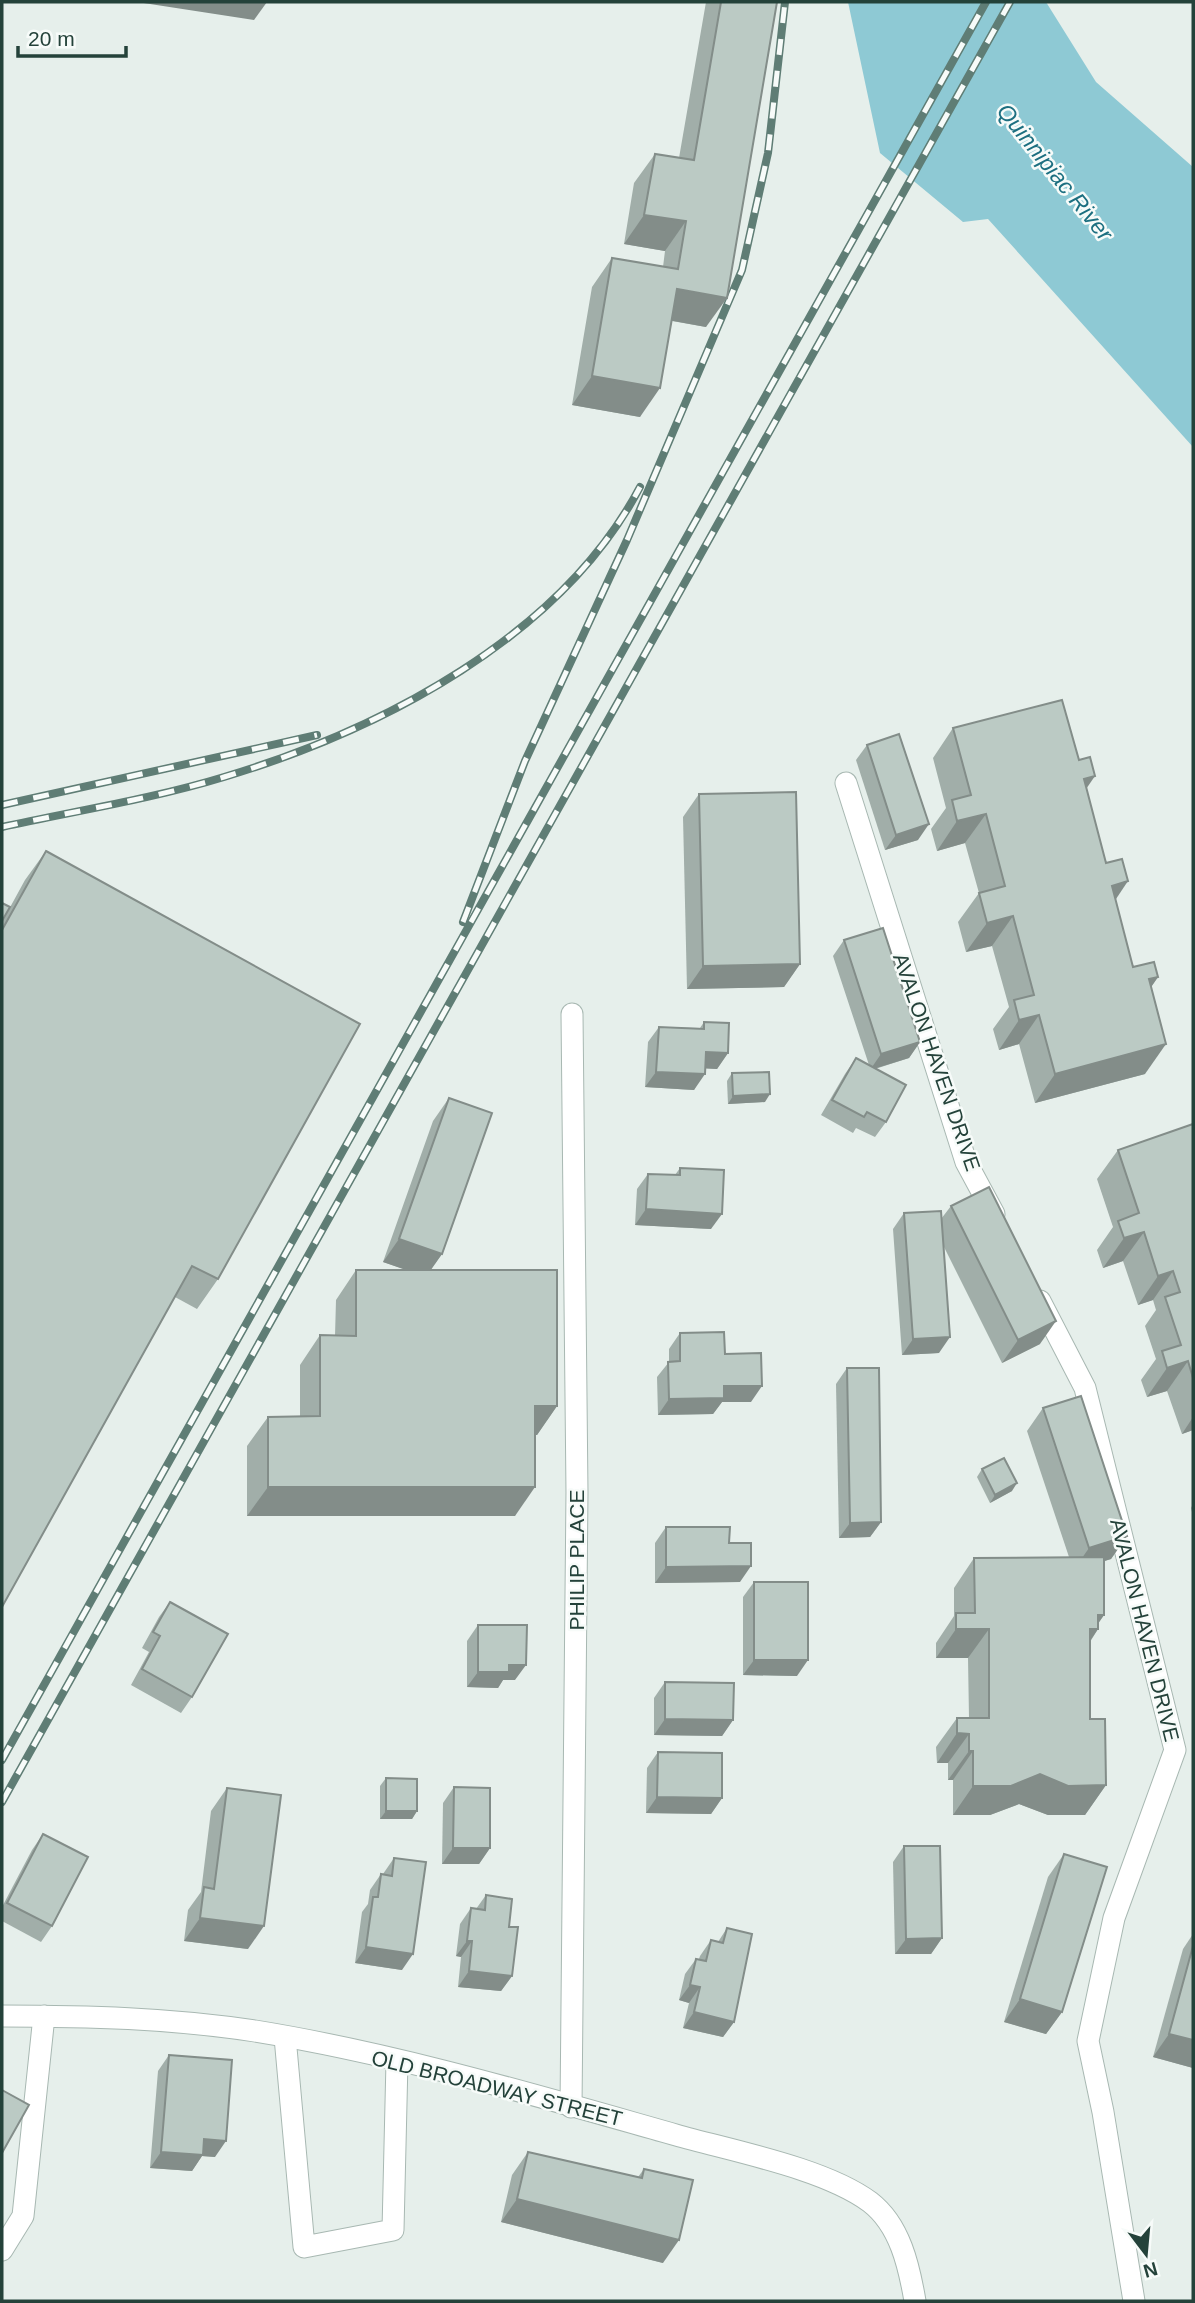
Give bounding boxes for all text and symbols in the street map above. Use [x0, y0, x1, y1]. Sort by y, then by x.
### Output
scale bar [18, 14, 126, 58]
text: 20 m [28, 27, 75, 50]
water label: Quinnipiac River [992, 98, 1119, 247]
street label: AVALON HAVEN DRIVE [889, 950, 985, 1174]
street label: PHILIP PLACE [565, 1490, 588, 1630]
street label: AVALON HAVEN DRIVE [1106, 1516, 1184, 1744]
street label: OLD BROADWAY STREET [369, 2046, 625, 2130]
north arrow [1111, 2219, 1181, 2289]
text: N [1141, 2258, 1160, 2282]

